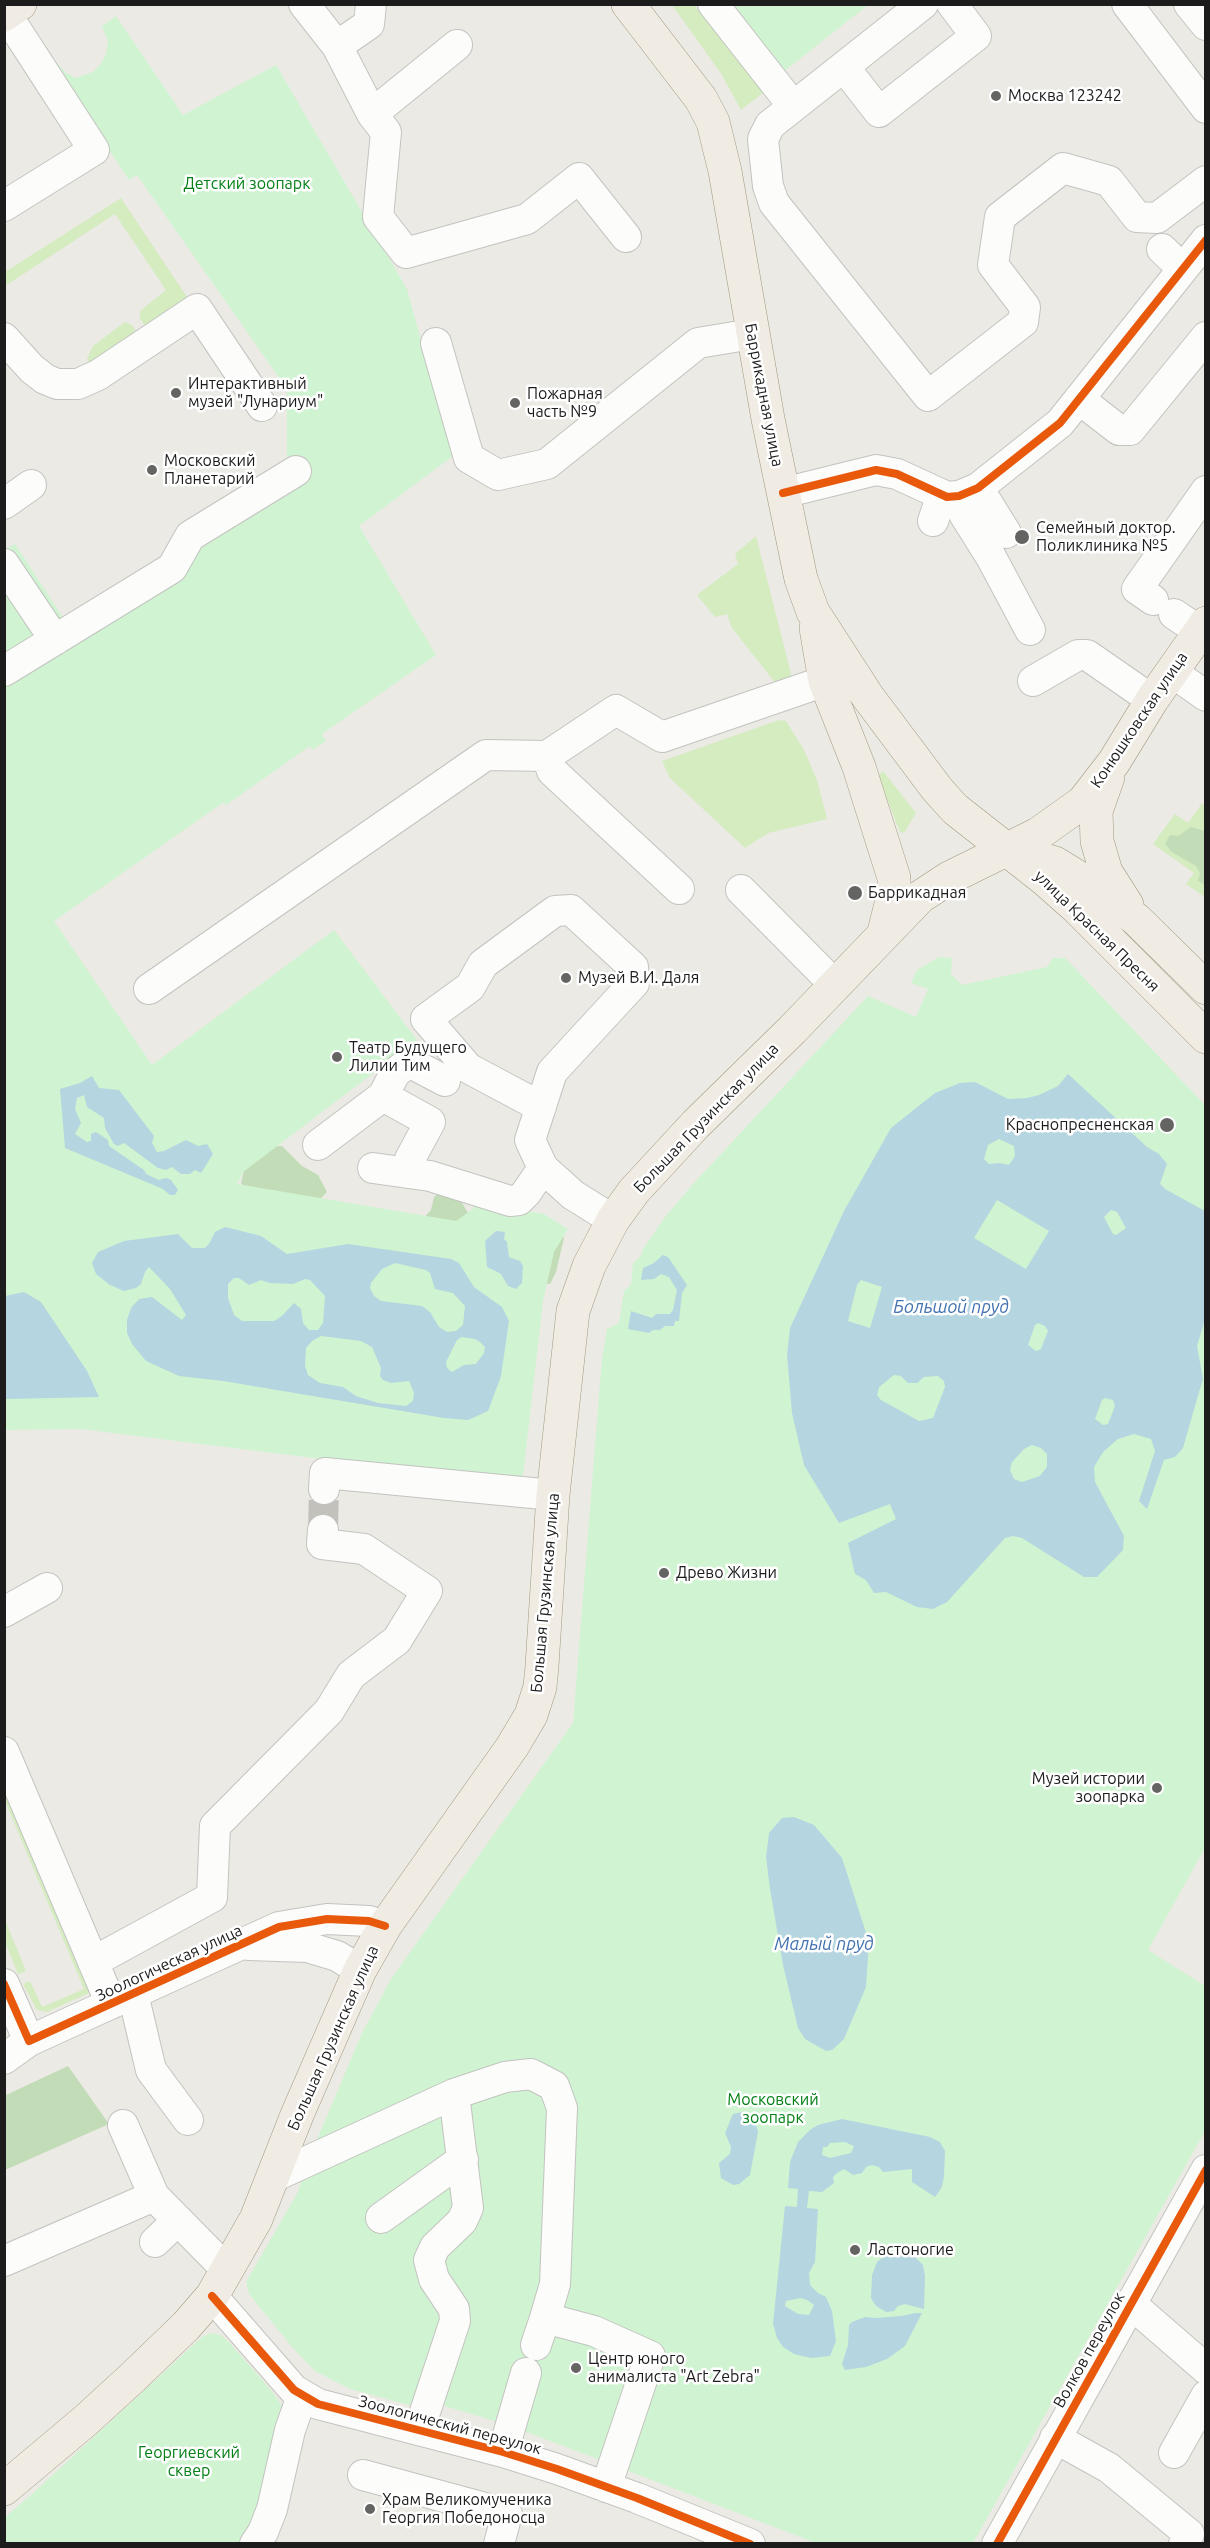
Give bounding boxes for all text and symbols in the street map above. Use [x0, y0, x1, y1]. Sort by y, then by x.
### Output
place label: Москва 123242 [1008, 86, 1122, 106]
marker: Москва 123242 [989, 89, 1003, 103]
park label: Детский зоопарк [184, 174, 310, 194]
street label: Баррикадная улица [741, 322, 787, 468]
place label: Интерактивный музей "Лунариум" [188, 374, 323, 412]
place label: Пожарная часть №9 [527, 384, 603, 422]
marker: Интерактивный музей "Лунариум" [169, 386, 183, 400]
marker: Пожарная часть №9 [508, 396, 522, 410]
place label: Московский Планетарий [164, 451, 255, 489]
marker: Московский Планетарий [145, 463, 159, 477]
place label: Семейный доктор. Поликлиника №5 [1036, 518, 1176, 556]
marker: Семейный доктор. Поликлиника №5 [1013, 528, 1031, 546]
street label: Конюшковская улица [1086, 648, 1192, 792]
street label: улица Красная Пресня [1030, 866, 1164, 996]
place label: Баррикадная [868, 883, 966, 903]
marker: Баррикадная [846, 884, 864, 902]
place label: Музей В.И. Даля [578, 968, 699, 988]
marker: Музей В.И. Даля [559, 971, 573, 985]
place label: Театр Будущего Лилии Тим [349, 1038, 467, 1076]
street label: Большая Грузинская улица [629, 1039, 783, 1197]
marker: Театр Будущего Лилии Тим [330, 1050, 344, 1064]
place label: Краснопресненская [1006, 1115, 1154, 1135]
marker: Краснопресненская [1158, 1116, 1176, 1134]
water label: Большой пруд [893, 1296, 1009, 1318]
street label: Большая Грузинская улица [527, 1492, 563, 1694]
place label: Древо Жизни [676, 1563, 777, 1583]
marker: Древо Жизни [657, 1566, 671, 1580]
place label: Музей истории зоопарка [1032, 1769, 1145, 1807]
marker: Музей истории зоопарка [1150, 1781, 1164, 1795]
street label: Зоологическая улица [93, 1921, 245, 2005]
water label: Малый пруд [774, 1933, 874, 1955]
street label: Большая Грузинская улица [283, 1942, 383, 2134]
park label: Московский зоопарк [727, 2090, 819, 2128]
place label: Ластоногие [867, 2240, 954, 2260]
marker: Ластоногие [848, 2243, 862, 2257]
street label: Волков переулок [1049, 2289, 1129, 2411]
place label: Центр юного анималиста "Art Zebra" [588, 2349, 760, 2387]
marker: Центр юного анималиста "Art Zebra" [569, 2361, 583, 2375]
street label: Зоологический переулок [357, 2391, 543, 2459]
park label: Георгиевский сквер [138, 2443, 240, 2481]
place label: Храм Великомученика Георгия Победоносца [382, 2490, 552, 2528]
marker: Храм Великомученика Георгия Победоносца [363, 2502, 377, 2516]

